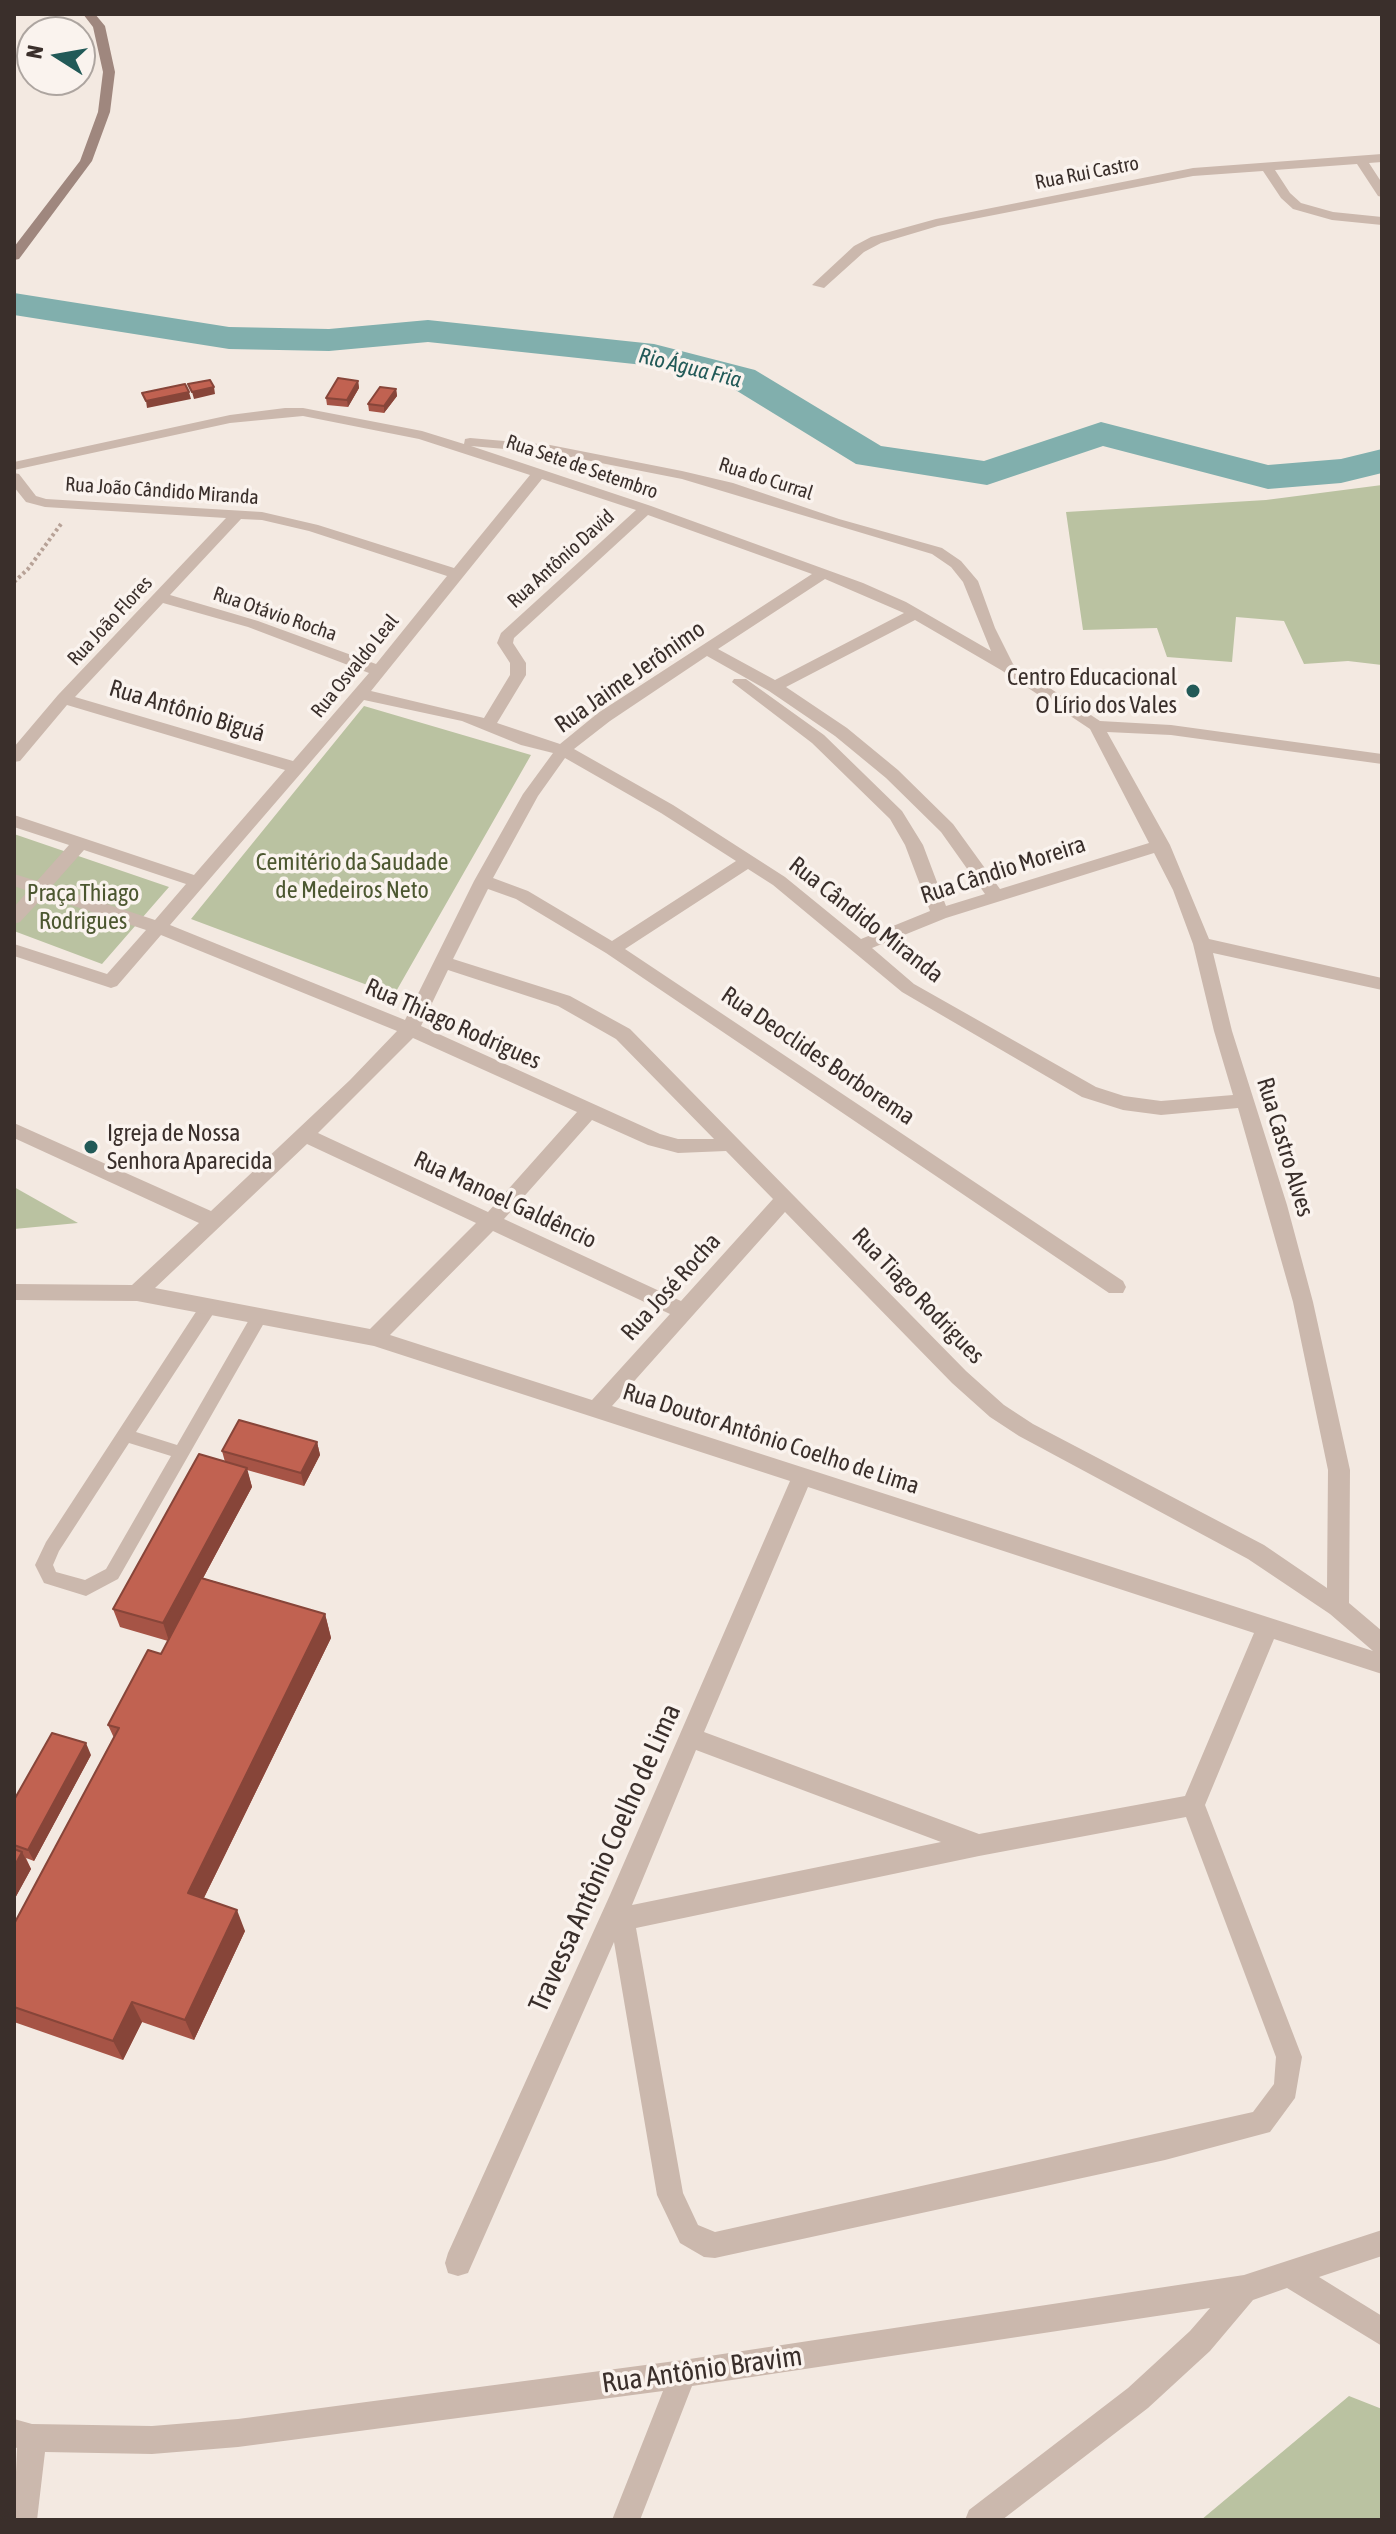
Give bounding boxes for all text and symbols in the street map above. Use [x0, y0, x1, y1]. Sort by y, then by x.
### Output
north arrow [16, 16, 96, 96]
text: N [20, 43, 48, 61]
street label: Rua Rui Castro [1033, 151, 1141, 195]
water label: Rio Água Fria [636, 343, 744, 393]
street label: Rua Sete de Setembro [503, 430, 661, 504]
street label: Rua do Curral [716, 452, 816, 506]
street label: Rua João Cândido Miranda [64, 472, 260, 510]
street label: Rua Antônio David [503, 505, 619, 613]
street label: Rua João Flores [63, 571, 157, 671]
street label: Rua Otávio Rocha [210, 582, 340, 646]
street label: Rua Osvaldo Leal [306, 610, 404, 722]
street label: Rua Jaime Jerônimo [549, 615, 711, 739]
place label: Centro Educacional O Lírio dos Vales [1007, 663, 1177, 719]
street label: Rua Antônio Biguá [106, 674, 268, 748]
marker: Centro Educacional O Lírio dos Vales [1184, 682, 1202, 700]
street label: Rua Cândio Moreira [917, 830, 1089, 910]
park label: Cemitério da Saudade de Medeiros Neto [256, 848, 448, 904]
street label: Rua Cândido Miranda [783, 851, 949, 989]
park label: Praça Thiago Rodrigues [27, 879, 139, 935]
street label: Rua Thiago Rodrigues [361, 972, 545, 1076]
street label: Rua Deoclides Borborema [716, 981, 920, 1131]
street label: Rua Castro Alves [1250, 1074, 1320, 1220]
place label: Igreja de Nossa Senhora Aparecida [107, 1119, 273, 1175]
marker: Igreja de Nossa Senhora Aparecida [82, 1138, 100, 1156]
street label: Rua Manoel Galdêncio [409, 1145, 601, 1255]
street label: Rua Tiago Rodrigues [846, 1222, 990, 1370]
street label: Rua José Rocha [615, 1227, 727, 1347]
street label: Rua Doutor Antônio Coelho de Lima [619, 1377, 923, 1501]
street label: Travessa Antônio Coelho de Lima [522, 1699, 688, 2017]
street label: Rua Antônio Bravim [600, 2339, 804, 2401]

